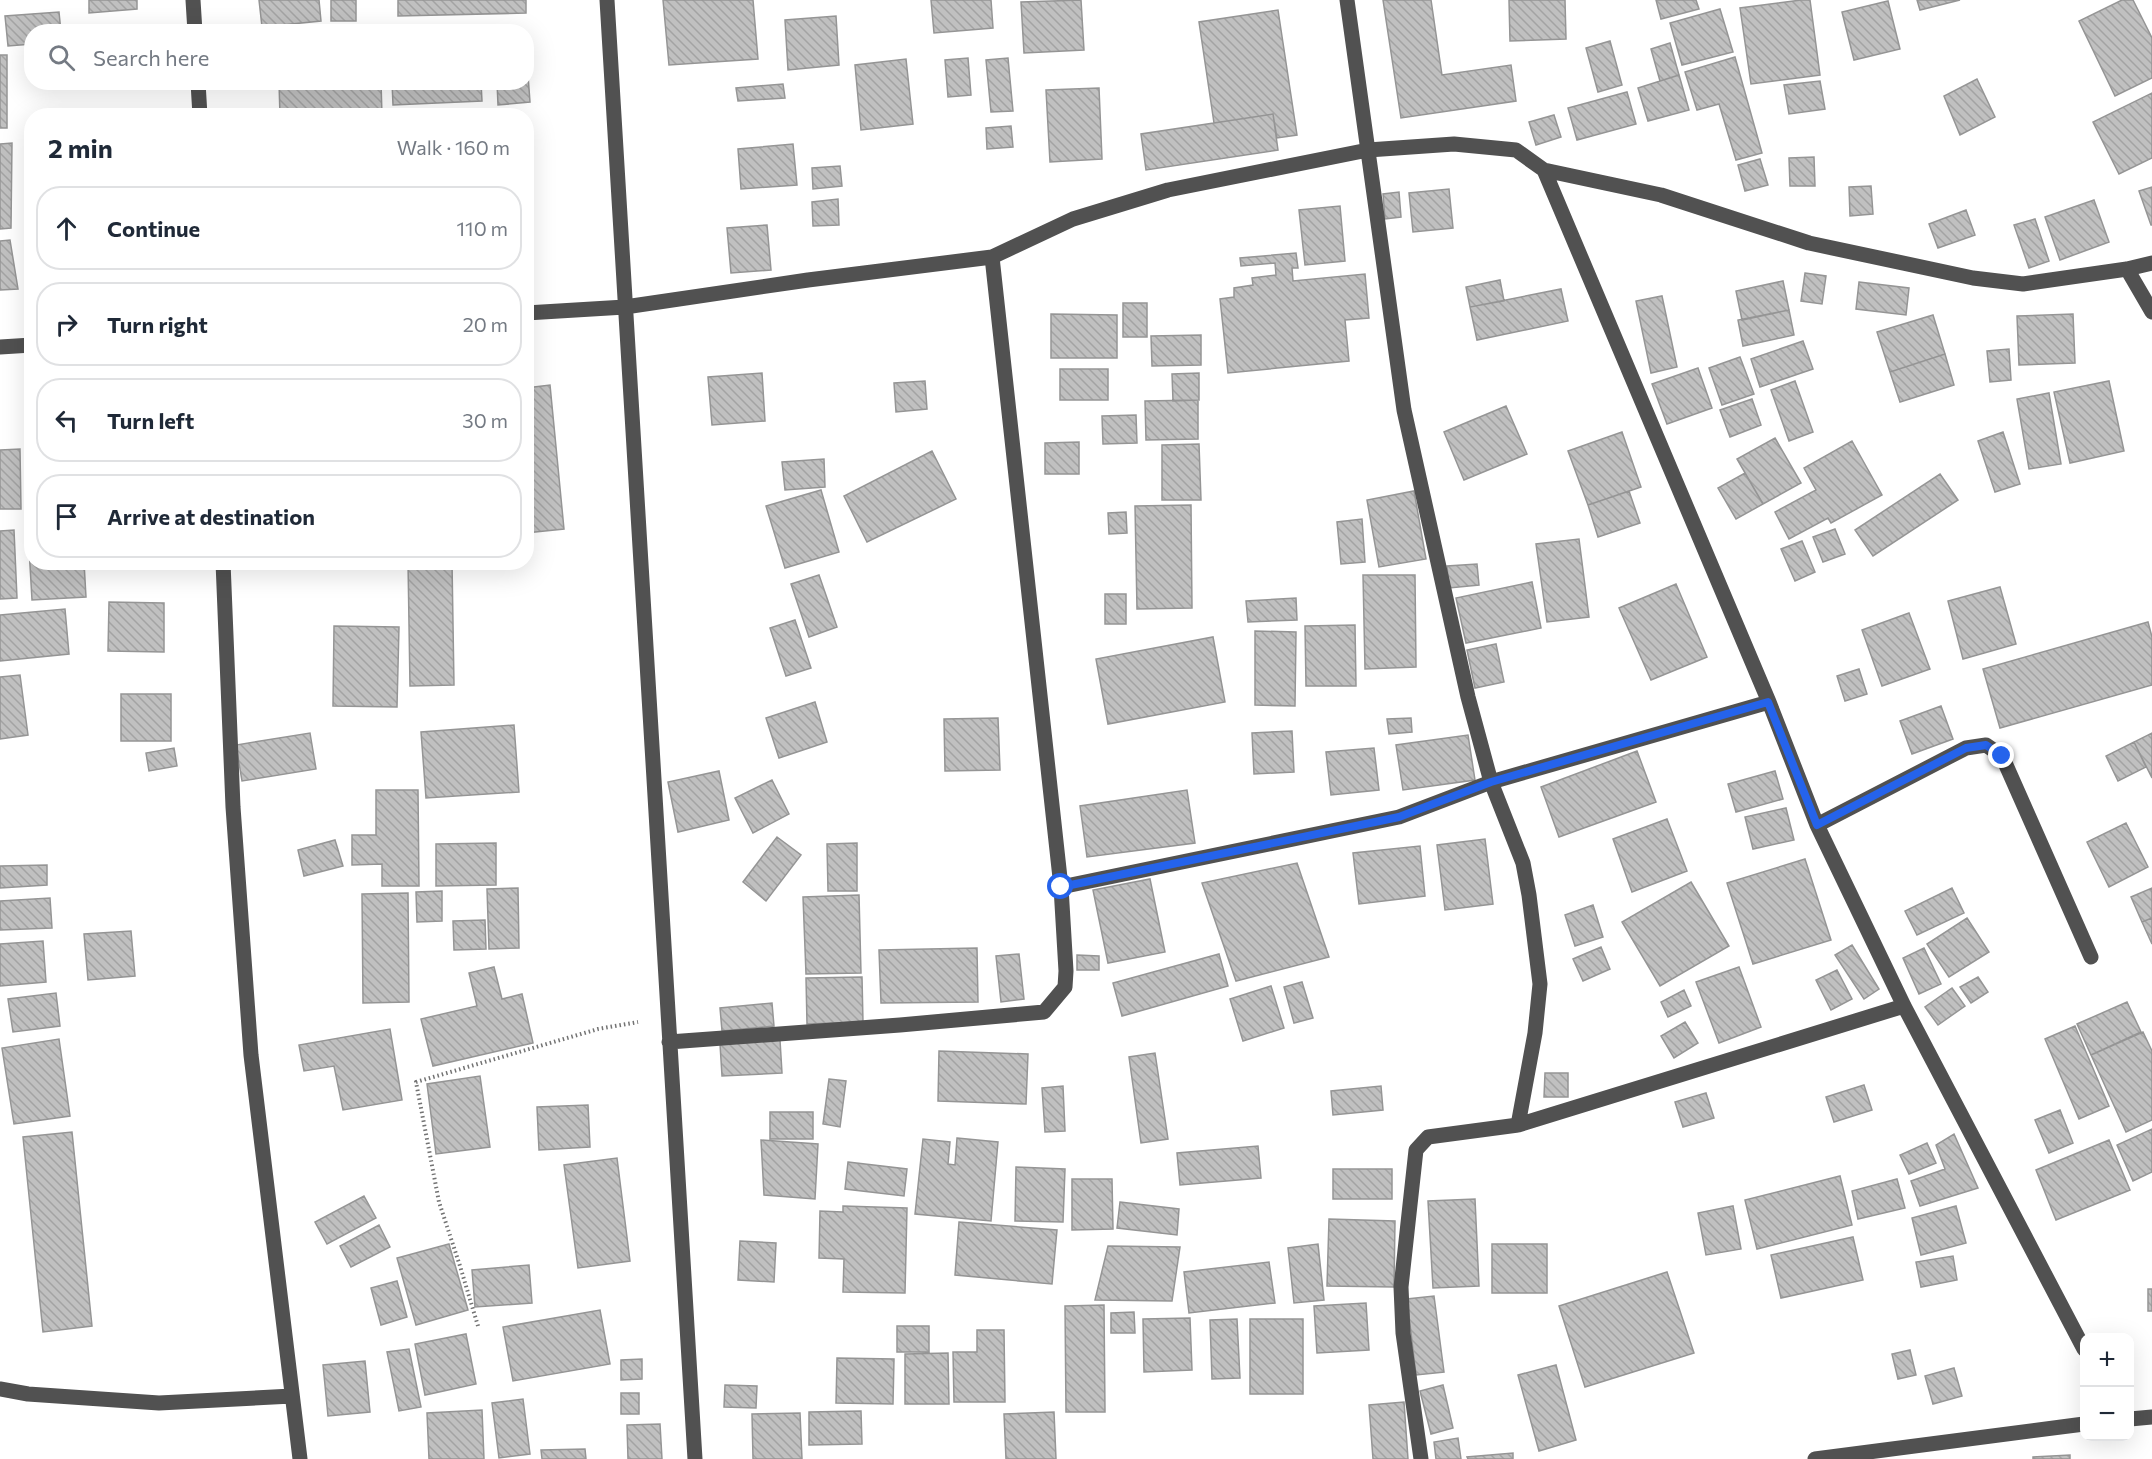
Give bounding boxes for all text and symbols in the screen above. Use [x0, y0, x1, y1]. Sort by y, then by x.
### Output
search box [24, 24, 534, 90]
icon: search [45, 41, 78, 74]
text: Search here [93, 44, 209, 71]
text: 2 min [48, 132, 113, 163]
text: Walk · 160 m [397, 135, 510, 159]
icon: ahead [50, 212, 83, 245]
text: Continue [107, 215, 200, 242]
text: 110 m [457, 216, 508, 240]
icon: right [50, 308, 83, 341]
text: Turn right [107, 311, 208, 338]
text: 20 m [463, 312, 508, 336]
icon: left [50, 404, 83, 437]
text: Turn left [107, 407, 194, 434]
text: 30 m [462, 408, 508, 432]
icon: arrive [50, 500, 83, 533]
text: Arrive at destination [107, 503, 315, 530]
route end [1988, 742, 2014, 768]
route start [1047, 873, 1073, 899]
map controls [2080, 1333, 2134, 1441]
button: + [2080, 1333, 2134, 1387]
button: − [2080, 1387, 2134, 1441]

